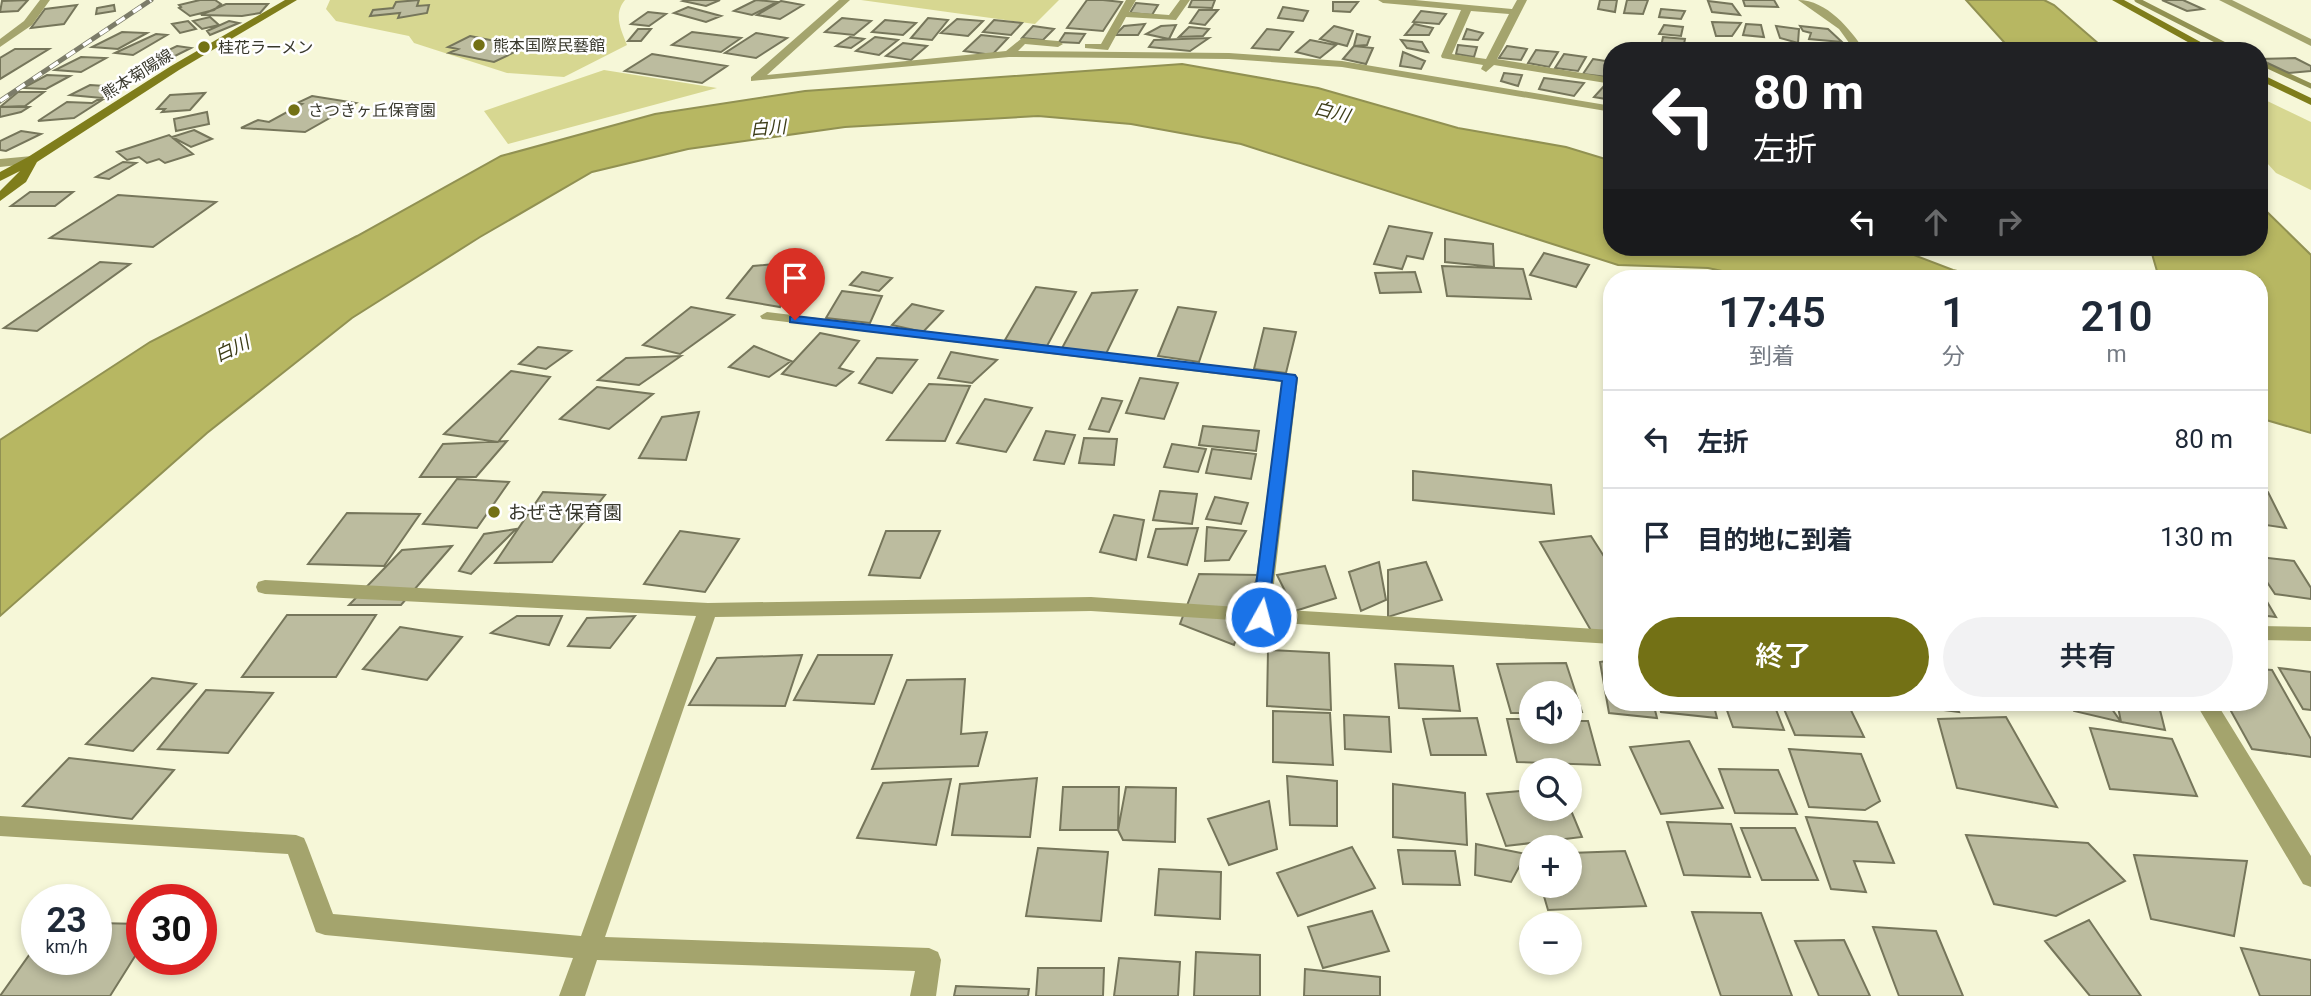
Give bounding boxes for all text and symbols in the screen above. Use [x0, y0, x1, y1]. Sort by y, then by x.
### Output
place label: 熊本国際民藝館 [493, 36, 605, 55]
marker: 熊本国際民藝館 [471, 37, 487, 53]
place label: 桂花ラーメン [218, 38, 313, 57]
marker: 桂花ラーメン [196, 39, 212, 55]
street label: 熊本菊陽線 [98, 45, 176, 104]
text: 80 m [1753, 64, 1864, 121]
icon: left [1638, 70, 1729, 161]
water label: 白川 [1312, 97, 1354, 127]
place label: さつきヶ丘保育園 [308, 101, 436, 120]
marker: さつきヶ丘保育園 [286, 102, 302, 118]
water label: 白川 [749, 116, 789, 139]
text: 左折 [1753, 130, 1817, 168]
icon: left [1844, 203, 1882, 241]
icon: ahead [1917, 203, 1955, 241]
icon: right [1990, 203, 2028, 241]
pin [765, 248, 825, 320]
icon: arrive [776, 259, 814, 297]
text: 17:45 [1718, 288, 1826, 337]
text: 1 [1941, 288, 1965, 337]
text: 210 [2081, 292, 2153, 341]
water label: 白川 [211, 331, 254, 366]
text: m [2107, 341, 2127, 368]
text: 到着 [1749, 343, 1795, 370]
text: 分 [1942, 343, 1965, 370]
icon: left [1638, 420, 1676, 458]
text: 80 m [2175, 424, 2233, 454]
text: 左折 [1697, 427, 1749, 457]
place label: おぜき保育園 [508, 501, 622, 524]
marker: おぜき保育園 [486, 504, 502, 520]
icon: arrive [1638, 518, 1676, 556]
text: 130 m [2160, 522, 2233, 552]
text: 目的地に到着 [1697, 525, 1853, 555]
position arrow [1224, 580, 1298, 654]
button: 終了 [1638, 617, 1929, 697]
button: 共有 [1943, 617, 2233, 697]
map controls [1519, 681, 1582, 975]
button: sound [1519, 681, 1582, 744]
button: search [1519, 758, 1582, 821]
button: + [1519, 835, 1582, 898]
speed limit sign: 30 [126, 884, 217, 975]
text: 23 [46, 900, 87, 941]
button: − [1519, 912, 1582, 975]
text: km/h [45, 936, 88, 957]

